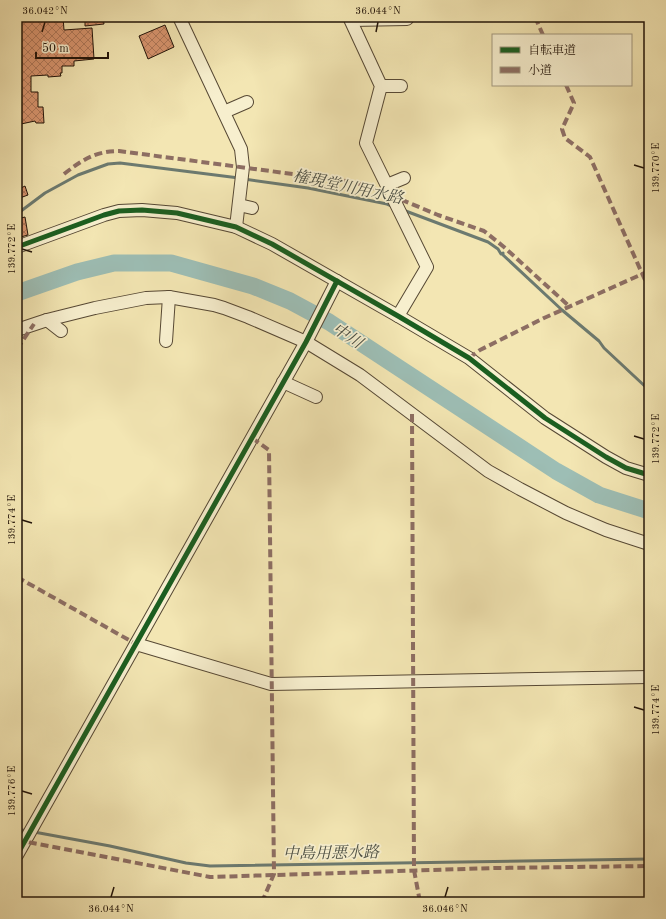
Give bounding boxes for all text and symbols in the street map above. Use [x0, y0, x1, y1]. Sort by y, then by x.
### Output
text: 36.042°N [22, 6, 68, 16]
text: 36.044°N [355, 6, 401, 16]
scale bar [36, 34, 108, 60]
legend [492, 34, 632, 86]
text: 50 m [42, 42, 69, 55]
text: 自転車道 [528, 43, 576, 57]
text: 小道 [528, 63, 552, 77]
text: 139.770°E [651, 143, 661, 193]
water label: 権現堂川用水路 [291, 167, 405, 208]
text: 139.772°E [7, 224, 17, 274]
water label: 中川 [329, 320, 367, 353]
text: 139.772°E [651, 414, 661, 464]
text: 139.774°E [7, 495, 17, 545]
text: 139.774°E [651, 685, 661, 735]
text: 139.776°E [7, 766, 17, 816]
water label: 中島用悪水路 [283, 843, 380, 863]
text: 36.044°N [88, 904, 134, 914]
text: 36.046°N [422, 904, 468, 914]

